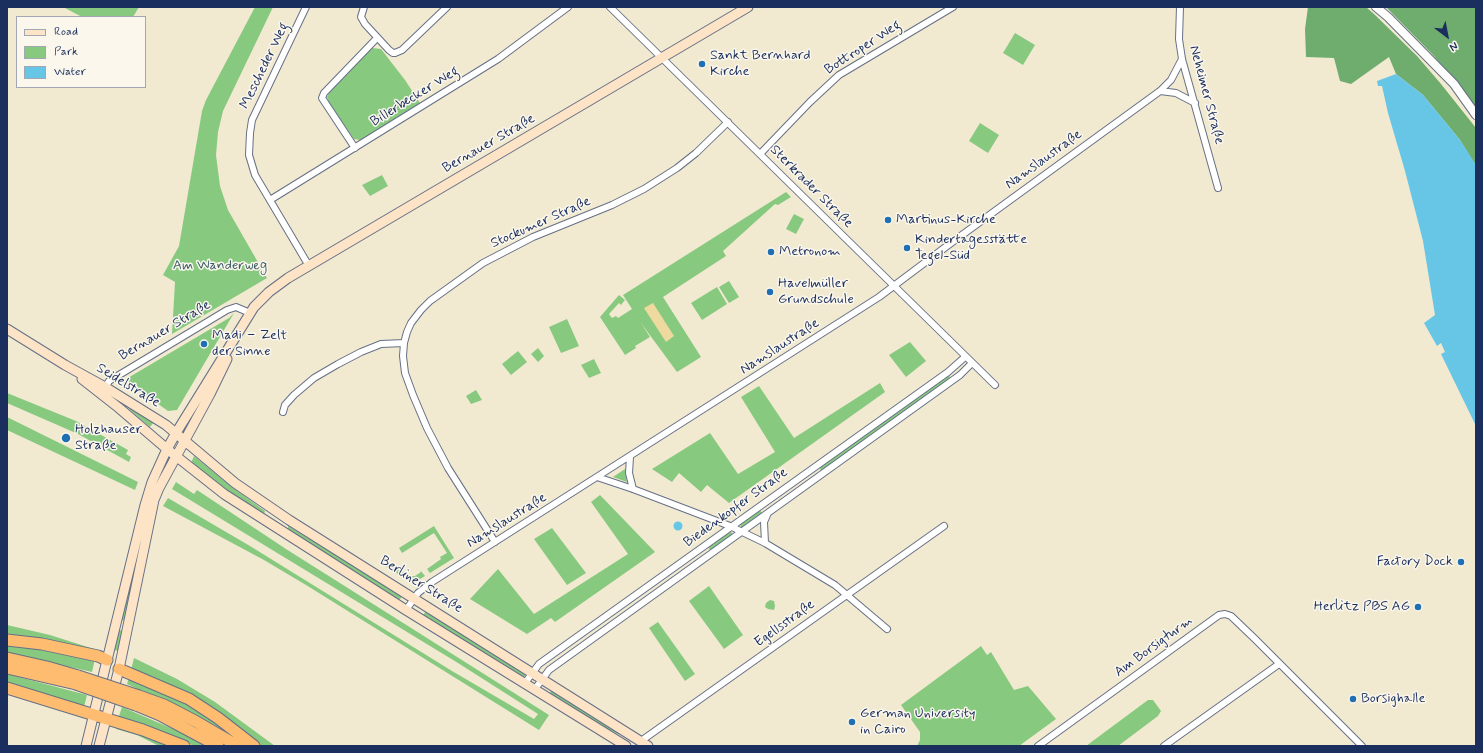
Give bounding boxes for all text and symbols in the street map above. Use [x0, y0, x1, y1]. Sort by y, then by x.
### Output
legend [16, 16, 146, 88]
north arrow [1427, 16, 1467, 56]
street label: Bottroper Weg [822, 17, 904, 79]
street label: Mescheder Weg [237, 20, 293, 112]
text: Road [54, 24, 78, 40]
text: N [1447, 38, 1460, 54]
text: Park [54, 44, 78, 60]
street label: Neheimer Straße [1185, 44, 1227, 146]
place label: Sankt Bernhard Kirche [710, 48, 811, 80]
marker: Sankt Bernhard Kirche [697, 59, 707, 69]
street label: Billerbecker Weg [368, 63, 462, 131]
text: Water [54, 64, 86, 80]
street label: Bernauer Straße [440, 111, 538, 177]
street label: Namslaustraße [1002, 127, 1086, 193]
street label: Sterkrader Straße [766, 142, 856, 232]
street label: Stockumer Straße [488, 193, 594, 253]
place label: Martinus-Kirche [896, 212, 996, 228]
marker: Martinus-Kirche [883, 215, 893, 225]
place label: Kindertagesstätte Tegel-Süd [915, 232, 1027, 264]
marker: Kindertagesstätte Tegel-Süd [902, 243, 912, 253]
place label: Metronom [779, 244, 841, 260]
marker: Metronom [766, 247, 776, 257]
park label: Am Wanderweg [173, 258, 267, 274]
place label: Havelmüller Grundschule [778, 276, 854, 308]
marker: Havelmüller Grundschule [765, 287, 775, 297]
street label: Bernauer Straße [116, 297, 214, 365]
street label: Namslaustraße [737, 315, 823, 379]
place label: Madi – Zelt der Sinne [212, 328, 287, 360]
marker: Madi – Zelt der Sinne [199, 339, 209, 349]
street label: Seidelstraße [93, 360, 163, 412]
place label: Holzhauser Straße [75, 422, 142, 454]
marker: Holzhauser Straße [60, 432, 72, 444]
street label: Biedenkopfer Straße [681, 465, 791, 551]
street label: Namslaustraße [464, 490, 550, 552]
street label: Berliner Straße [376, 553, 466, 617]
place label: Factory Dock [1377, 554, 1453, 570]
marker: Factory Dock [1456, 557, 1466, 567]
street label: Egellsstraße [752, 597, 818, 651]
place label: Herlitz PBS AG [1314, 599, 1410, 615]
marker: Herlitz PBS AG [1413, 602, 1423, 612]
street label: Am Borsigturm [1112, 613, 1196, 681]
place label: Borsighalle [1361, 691, 1425, 707]
marker: Borsighalle [1348, 694, 1358, 704]
place label: German University in Cairo [860, 706, 976, 738]
marker: German University in Cairo [847, 717, 857, 727]

